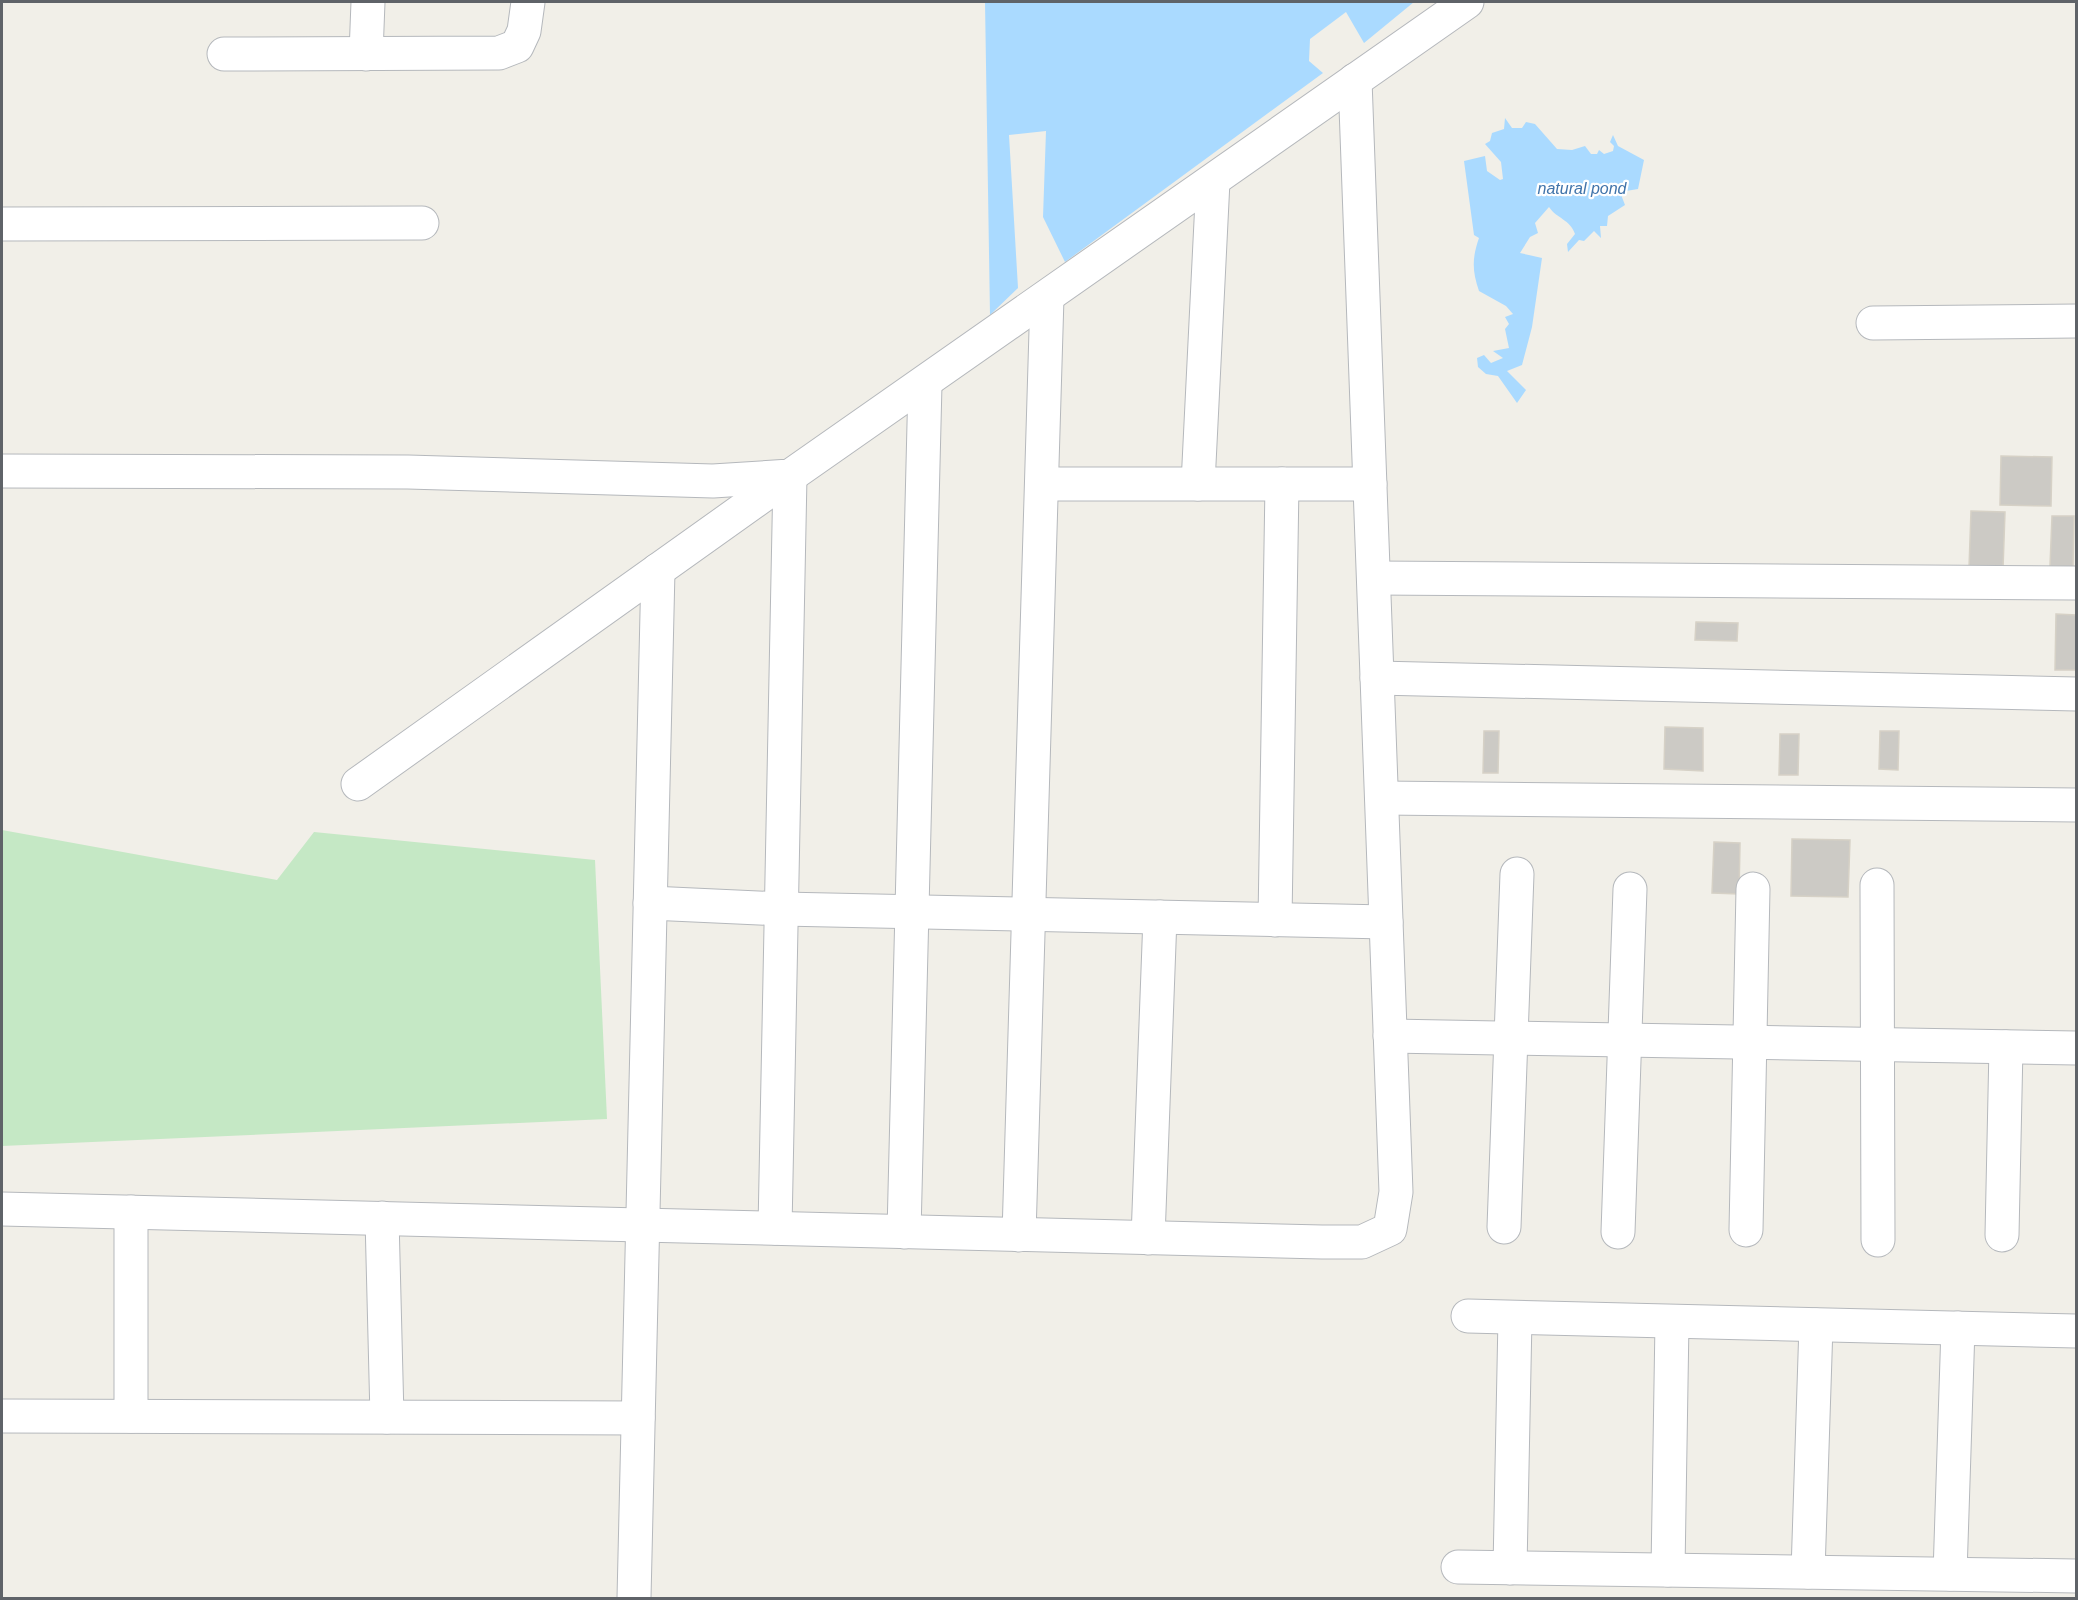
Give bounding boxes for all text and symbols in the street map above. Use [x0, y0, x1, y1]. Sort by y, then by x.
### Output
water label: natural pond [1538, 180, 1628, 197]

